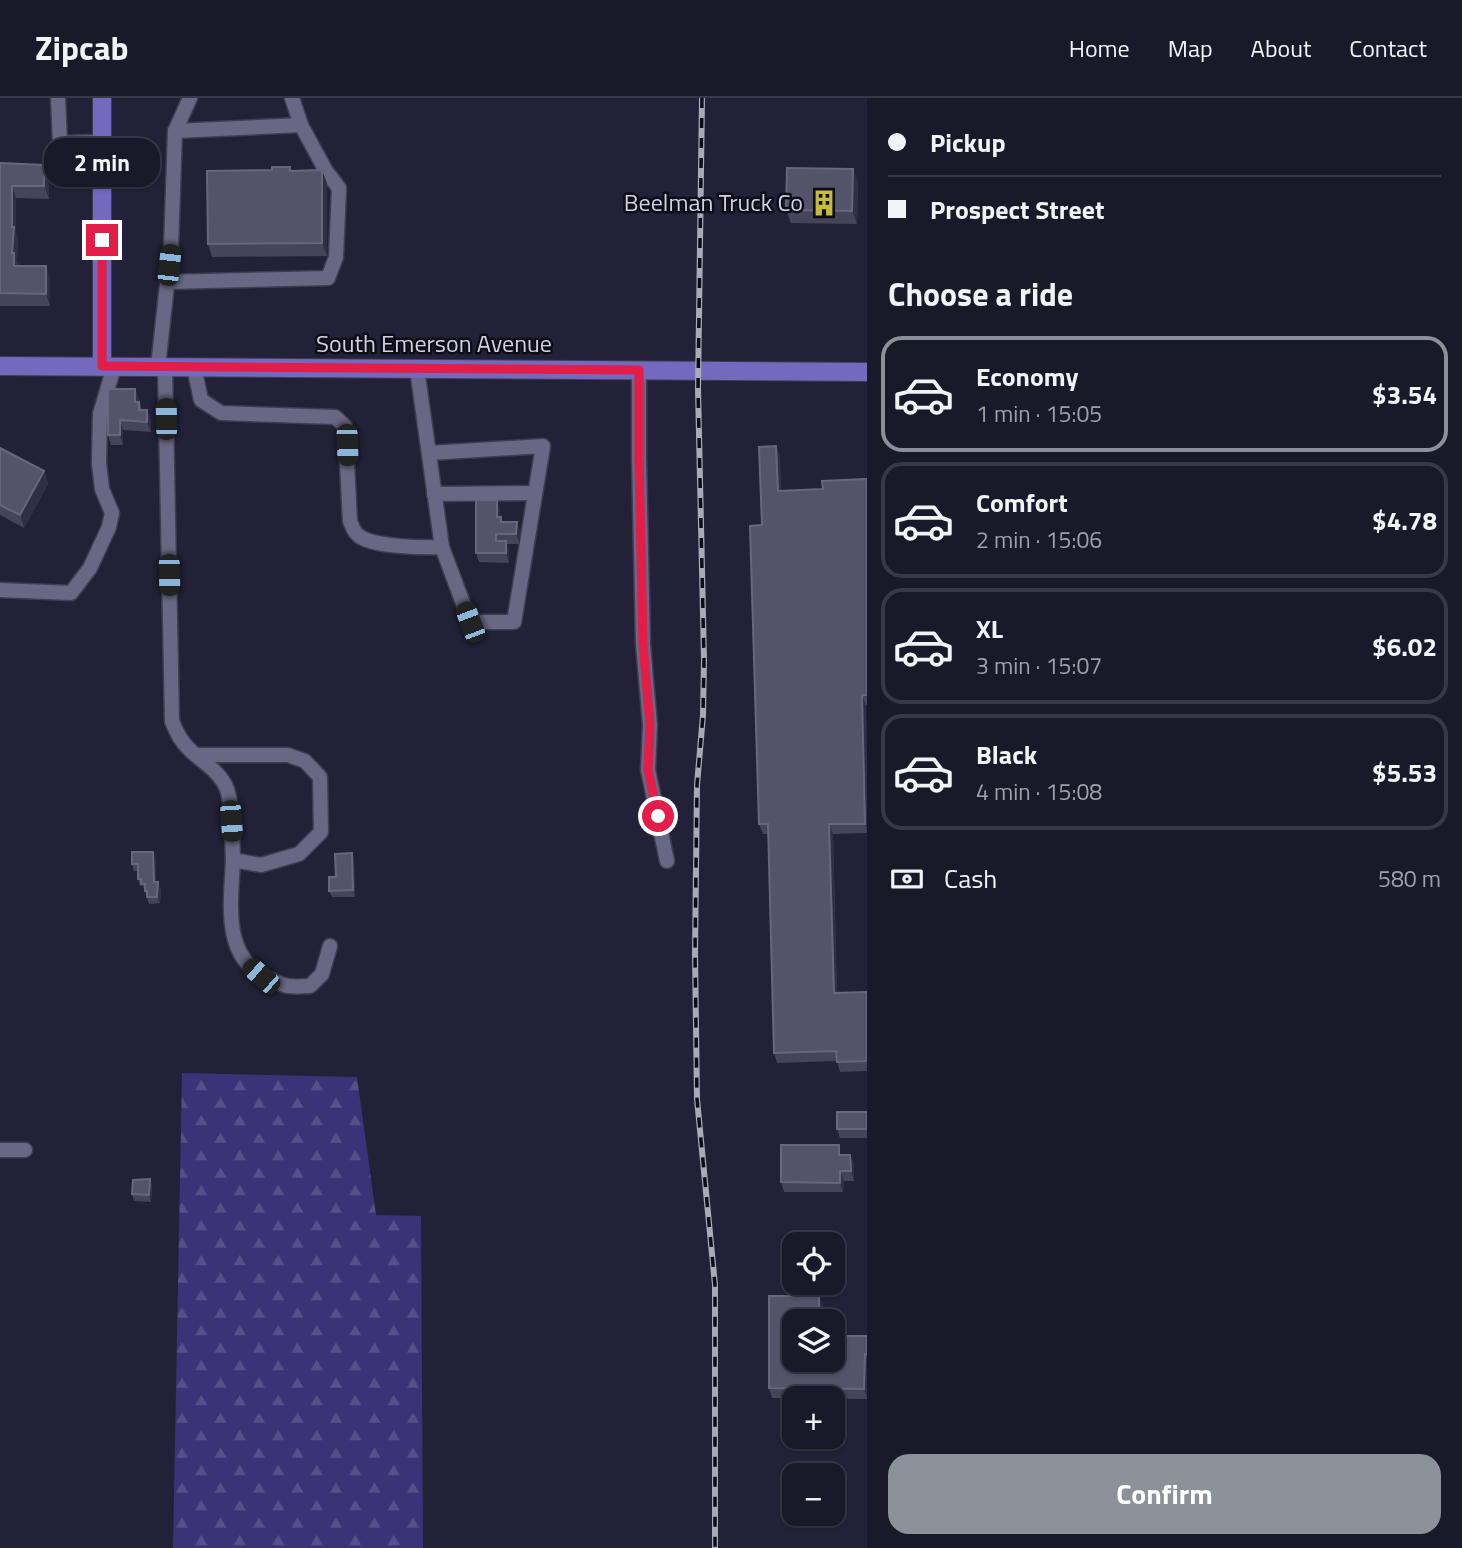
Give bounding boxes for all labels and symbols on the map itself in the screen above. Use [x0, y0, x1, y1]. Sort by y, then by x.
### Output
callout: 2 min [44, 138, 160, 188]
place label: Beelman Truck Co [624, 184, 803, 220]
building icon: Beelman Truck Co [809, 188, 839, 218]
route end [86, 224, 118, 256]
car [157, 243, 182, 287]
street label: South Emerson Avenue [316, 325, 552, 361]
car [156, 398, 177, 440]
car [336, 424, 359, 466]
car [159, 554, 180, 596]
car [453, 599, 488, 645]
car [220, 799, 243, 843]
route start [642, 800, 674, 832]
car [239, 954, 284, 998]

